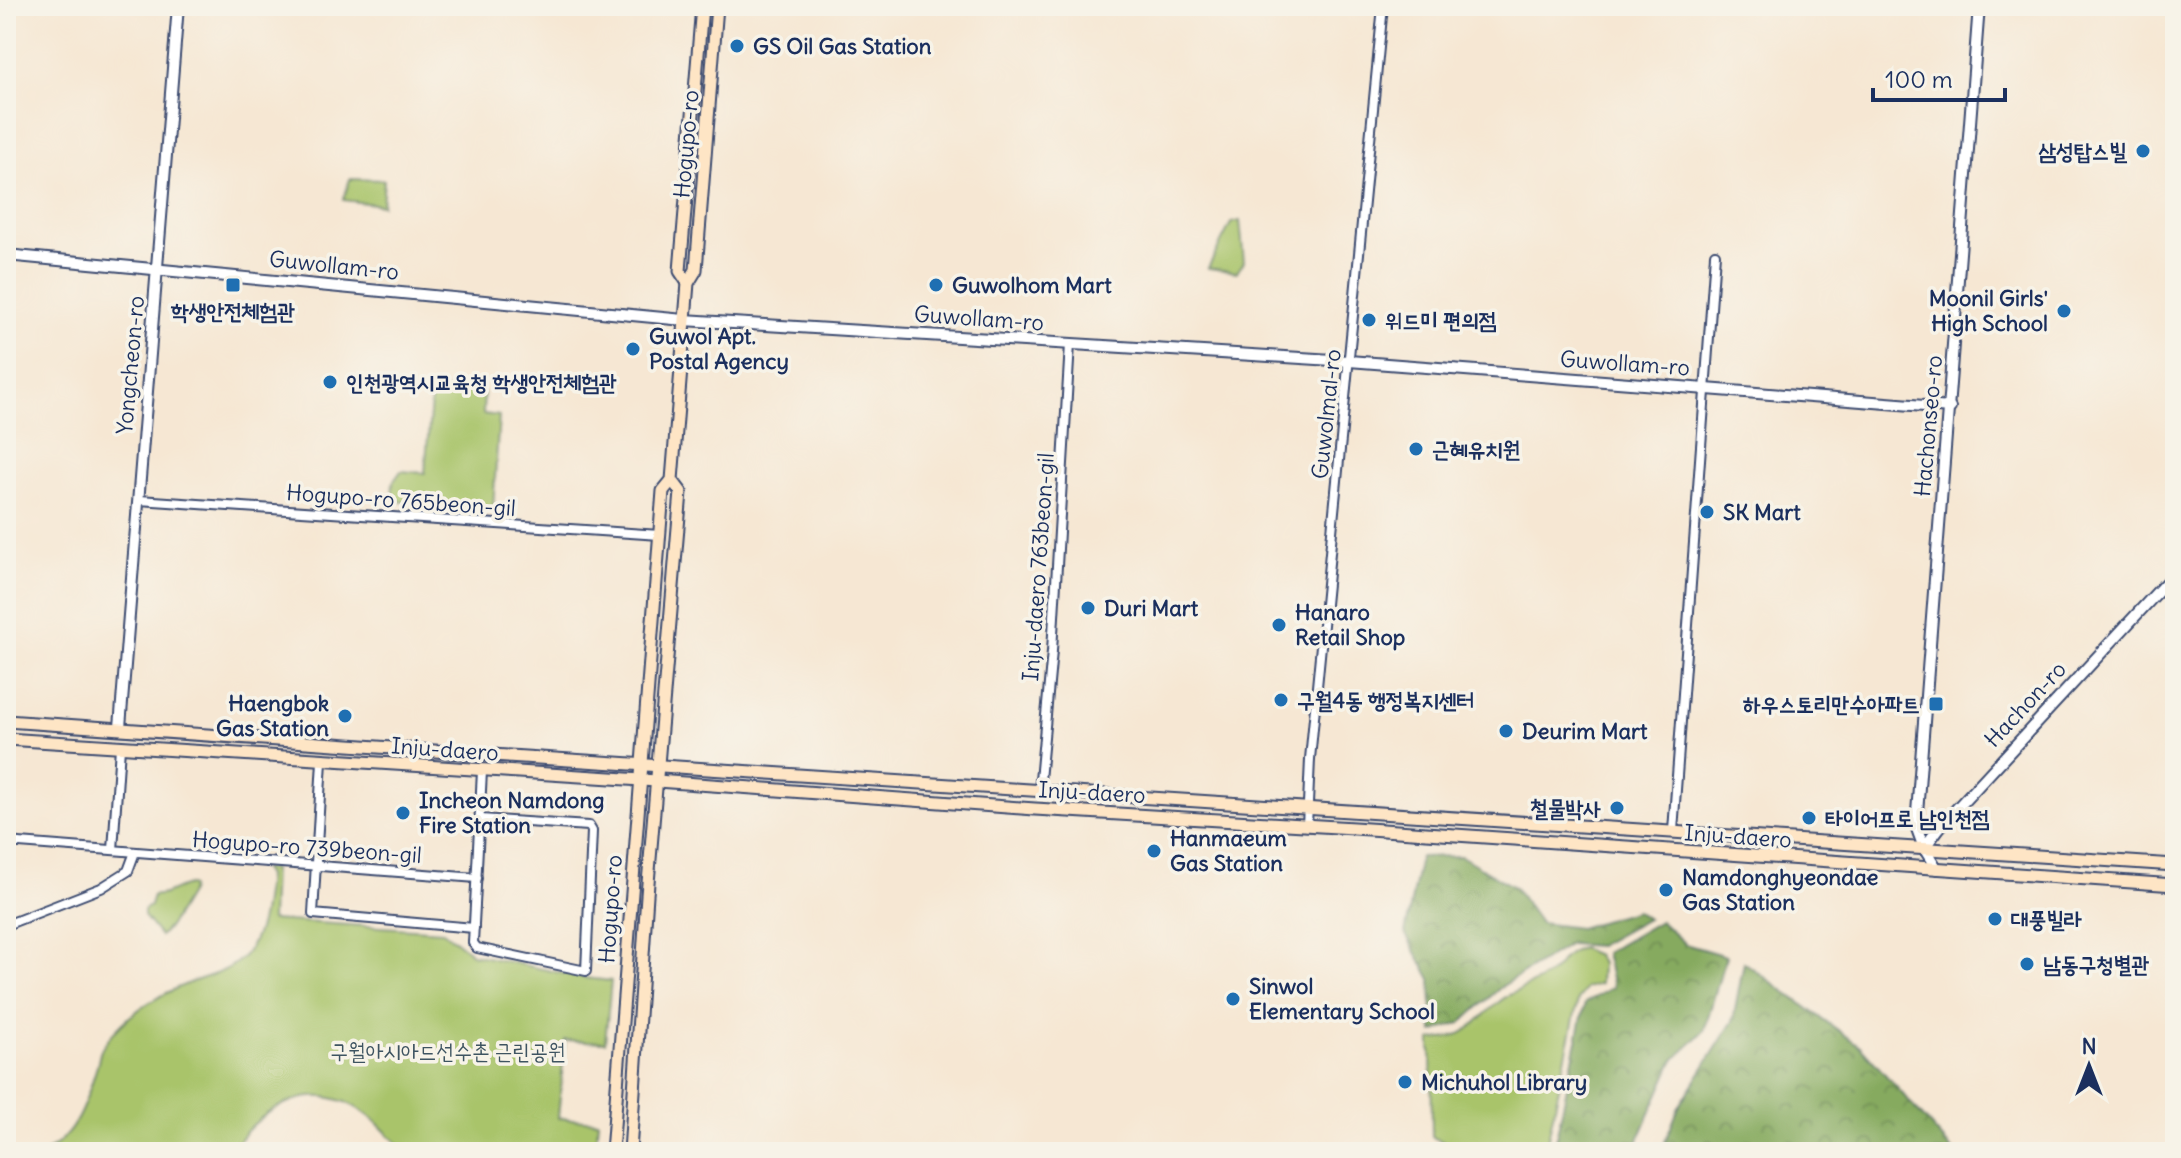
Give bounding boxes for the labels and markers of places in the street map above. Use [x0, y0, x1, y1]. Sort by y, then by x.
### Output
place label: GS Oil Gas Station [753, 32, 932, 60]
marker: GS Oil Gas Station [728, 37, 746, 55]
place label: 삼성탑스빌 [2038, 137, 2127, 165]
marker: 삼성탑스빌 [2134, 142, 2152, 160]
place label: Guwolhom Mart [952, 271, 1112, 299]
marker: 학생안전체험관 [224, 276, 242, 294]
marker: Guwolhom Mart [927, 276, 945, 294]
place label: Moonil Girls' High School [1929, 284, 2048, 337]
place label: 학생안전체험관 [170, 297, 295, 325]
marker: Moonil Girls' High School [2055, 302, 2073, 320]
place label: 위드미 편의점 [1385, 306, 1497, 334]
marker: 위드미 편의점 [1360, 311, 1378, 329]
place label: Guwol Apt. Postal Agency [649, 322, 789, 375]
marker: Guwol Apt. Postal Agency [624, 340, 642, 358]
place label: 인천광역시교육청 학생안전체험관 [346, 368, 617, 396]
marker: 인천광역시교육청 학생안전체험관 [321, 373, 339, 391]
place label: 근혜유치원 [1432, 435, 1521, 463]
marker: 근혜유치원 [1407, 440, 1425, 458]
place label: SK Mart [1723, 498, 1801, 526]
marker: SK Mart [1698, 503, 1716, 521]
place label: Duri Mart [1104, 594, 1199, 622]
place label: Hanaro Retail Shop [1295, 598, 1405, 651]
marker: Duri Mart [1079, 599, 1097, 617]
marker: Hanaro Retail Shop [1270, 616, 1288, 634]
place label: 구월4동 행정복지센터 [1297, 686, 1474, 714]
place label: Haengbok Gas Station [216, 689, 329, 742]
place label: 하우스토리만수아파트 [1743, 690, 1920, 718]
marker: 구월4동 행정복지센터 [1272, 691, 1290, 709]
marker: 하우스토리만수아파트 [1927, 695, 1945, 713]
marker: Haengbok Gas Station [336, 707, 354, 725]
place label: Deurim Mart [1522, 717, 1648, 745]
marker: Deurim Mart [1497, 722, 1515, 740]
place label: Incheon Namdong Fire Station [419, 786, 604, 839]
place label: 철물박사 [1530, 794, 1601, 822]
marker: 철물박사 [1608, 799, 1626, 817]
marker: Incheon Namdong Fire Station [394, 804, 412, 822]
place label: 타이어프로 남인천점 [1825, 804, 1990, 832]
marker: 타이어프로 남인천점 [1800, 809, 1818, 827]
place label: Hanmaeum Gas Station [1170, 824, 1287, 877]
marker: Hanmaeum Gas Station [1145, 842, 1163, 860]
place label: Namdonghyeondae Gas Station [1682, 863, 1879, 916]
marker: Namdonghyeondae Gas Station [1657, 881, 1675, 899]
place label: 대풍빌라 [2011, 905, 2082, 933]
marker: 대풍빌라 [1986, 910, 2004, 928]
place label: 남동구청별관 [2043, 950, 2150, 978]
marker: 남동구청별관 [2018, 955, 2036, 973]
place label: Sinwol Elementary School [1249, 972, 1435, 1025]
marker: Sinwol Elementary School [1224, 990, 1242, 1008]
place label: Michuhol Library [1421, 1068, 1587, 1096]
marker: Michuhol Library [1396, 1073, 1414, 1091]

